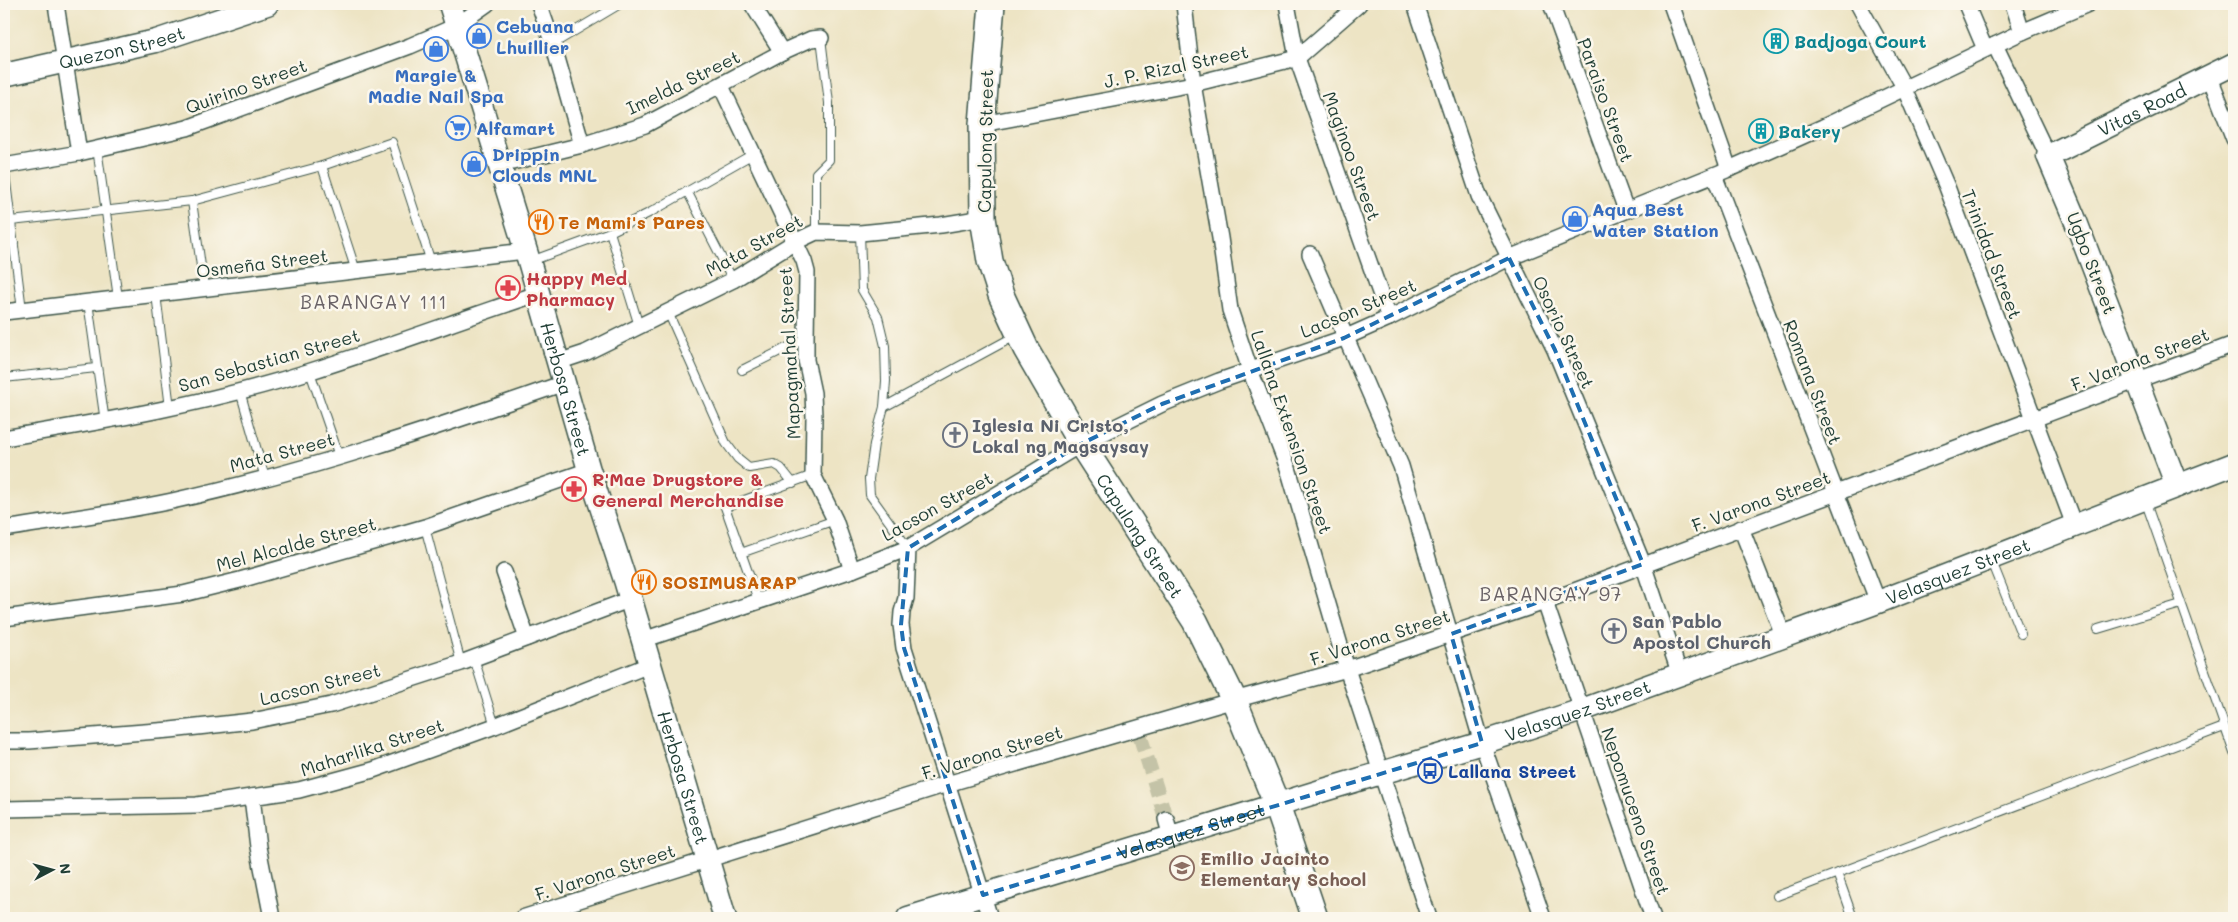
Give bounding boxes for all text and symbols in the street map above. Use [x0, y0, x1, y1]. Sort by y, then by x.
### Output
place label: Cebuana Lhuillier [496, 14, 574, 59]
street label: Quezon Street [57, 20, 188, 74]
shop icon: Cebuana Lhuillier [466, 23, 492, 49]
building icon: Badjoga Court [1763, 28, 1789, 54]
place label: Badjoga Court [1794, 29, 1926, 53]
street label: Paraiso Street [1572, 35, 1640, 165]
shop icon: Margie & Madie Nail Spa [423, 36, 449, 62]
street label: J. P. Rizal Street [1102, 39, 1250, 93]
street label: Imelda Street [622, 44, 744, 120]
street label: Quirino Street [182, 53, 310, 119]
place label: Margie & Madie Nail Spa [368, 63, 504, 108]
street label: Capulong Street [972, 69, 998, 213]
street label: Vitas Road [2094, 78, 2190, 142]
street label: Maginoo Street [1317, 88, 1387, 224]
supermarket icon: Alfamart [445, 115, 471, 141]
place label: Alfamart [476, 116, 555, 140]
building icon: Bakery [1748, 118, 1774, 144]
place label: Bakery [1778, 119, 1841, 143]
place label: Drippin Clouds MNL [492, 142, 597, 187]
shop icon: Drippin Clouds MNL [461, 151, 487, 177]
street label: Trinidad Street [1956, 186, 2028, 322]
place label: Aqua Best Water Station [1592, 197, 1719, 242]
shop icon: Aqua Best Water Station [1562, 206, 1588, 232]
street label: Mata Street [701, 208, 807, 282]
street label: Ugbo Street [2062, 208, 2122, 318]
restaurant icon: Te Mami's Pares [528, 209, 554, 235]
place label: Te Mami's Pares [558, 210, 705, 234]
street label: Osmeña Street [195, 243, 329, 283]
place label: Happy Med Pharmacy [526, 266, 627, 311]
street label: Mapagmahal Street [772, 266, 806, 440]
street label: Osorio Street [1527, 272, 1601, 392]
street label: Lacson Street [1296, 273, 1420, 343]
pharmacy icon: Happy Med Pharmacy [495, 275, 521, 301]
district label: BARANGAY 111 [300, 289, 448, 314]
street label: Romana Street [1778, 316, 1848, 448]
street label: Herbosa Street [535, 319, 596, 459]
street label: F. Varona Street [2068, 322, 2212, 396]
street label: San Sebastian Street [176, 323, 362, 397]
street label: Lallana Extension Street [1246, 327, 1338, 537]
place label: Iglesia Ni Cristo, Lokal ng Magsaysay [972, 413, 1149, 458]
church icon: Iglesia Ni Cristo, Lokal ng Magsaysay [942, 422, 968, 448]
street label: Mata Street [227, 426, 337, 478]
street label: F. Varona Street [1688, 465, 1834, 537]
street label: Lacson Street [877, 466, 997, 546]
place label: R'Mae Drugstore & General Merchandise [592, 467, 784, 512]
street label: Capulong Street [1091, 469, 1189, 603]
pharmacy icon: R'Mae Drugstore & General Merchandise [561, 476, 587, 502]
street label: Mel Alcalde Street [213, 511, 379, 577]
street label: Velasquez Street [1882, 532, 2033, 610]
restaurant icon: SOSIMUSARAP [631, 569, 657, 595]
place label: SOSIMUSARAP [662, 570, 797, 594]
district label: BARANGAY 97 [1480, 581, 1622, 606]
street label: F. Varona Street [1307, 603, 1453, 671]
place label: San Pablo Apostol Church [1632, 609, 1771, 654]
church icon: San Pablo Apostol Church [1601, 618, 1627, 644]
street label: Lacson Street [257, 657, 383, 711]
street label: Velasquez Street [1501, 674, 1654, 747]
street label: Herbosa Street [652, 708, 715, 847]
street label: Maharlika Street [297, 712, 447, 782]
street label: F. Varona Street [919, 719, 1065, 785]
street label: Nepomuceno Street [1596, 724, 1676, 898]
bus stop icon: Lallana Street [1417, 758, 1443, 784]
place label: Lallana Street [1448, 759, 1576, 783]
street label: Velasquez Street [1114, 797, 1268, 865]
street label: F. Varona Street [532, 838, 678, 906]
north arrow [28, 844, 78, 894]
place label: Emilio Jacinto Elementary School [1200, 846, 1366, 891]
school or university icon: Emilio Jacinto Elementary School [1169, 855, 1195, 881]
text: N [55, 862, 75, 875]

